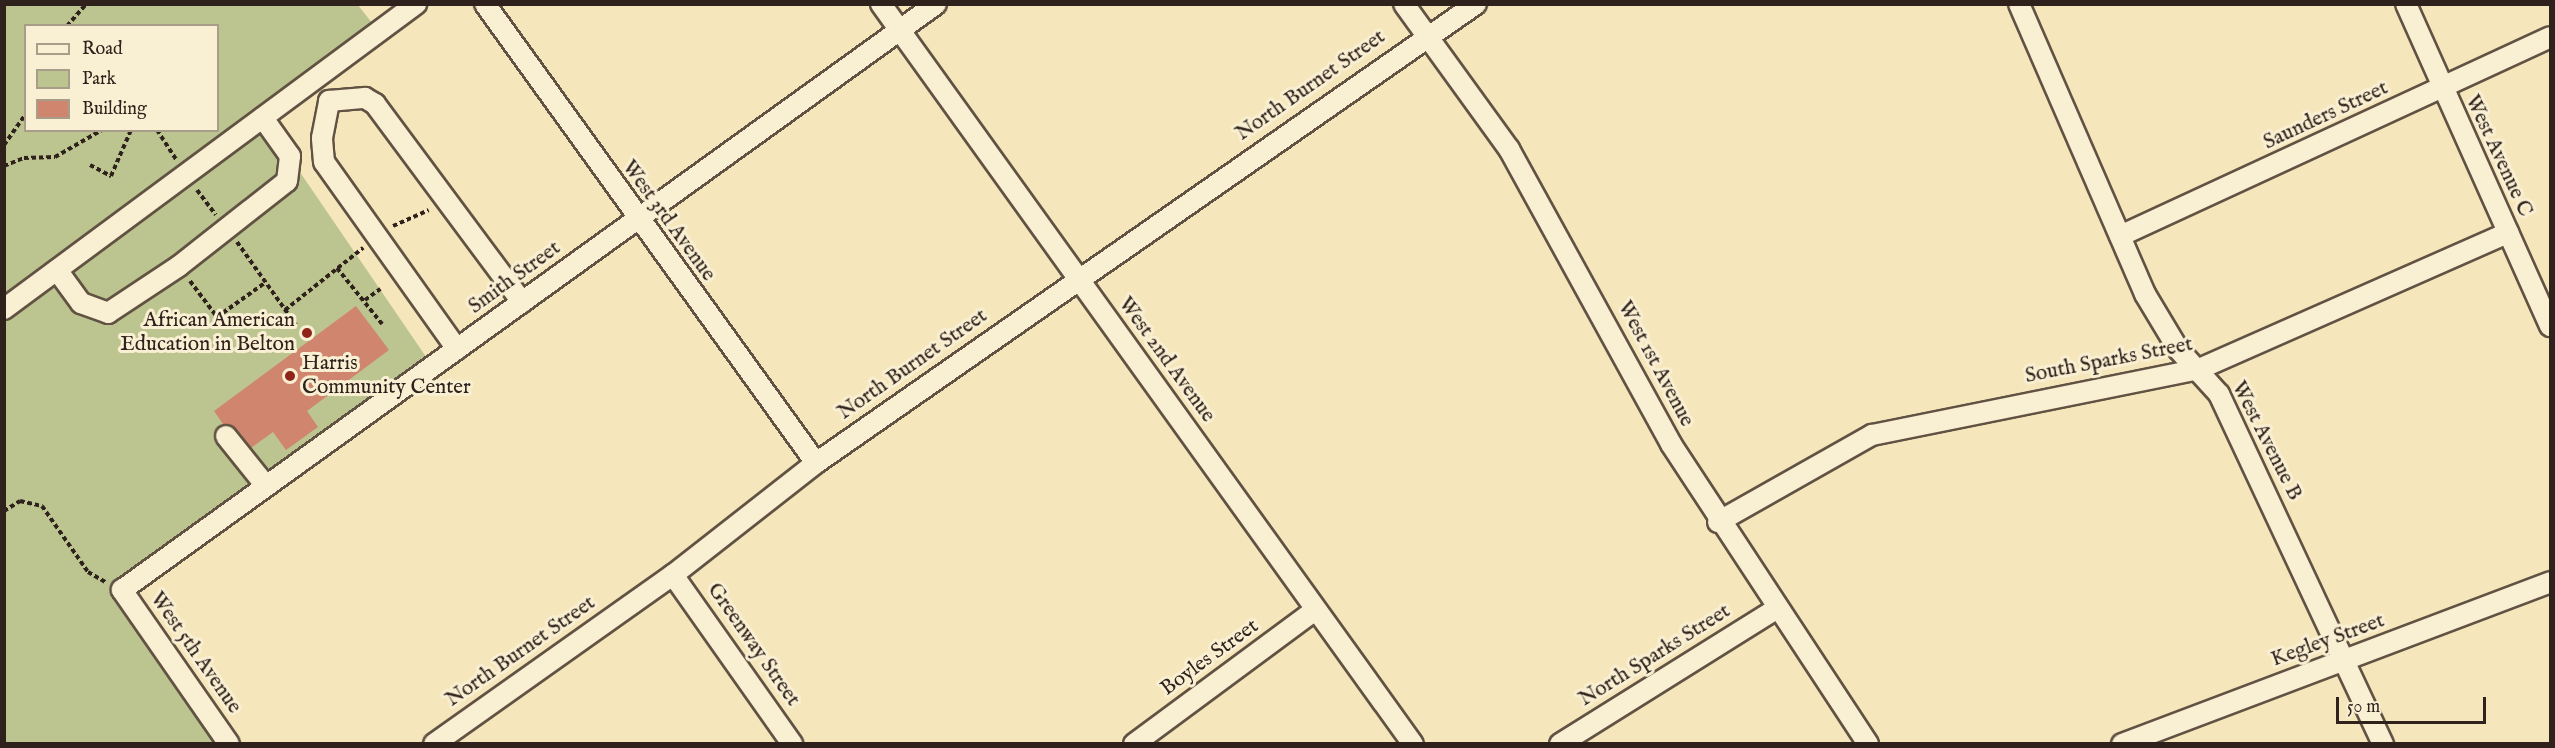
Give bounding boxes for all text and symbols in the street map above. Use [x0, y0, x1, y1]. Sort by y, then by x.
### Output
legend [24, 24, 219, 132]
street label: North Burnet Street [1231, 25, 1391, 147]
text: Road [82, 38, 123, 61]
text: Park [82, 68, 116, 91]
street label: Saunders Street [2260, 76, 2392, 156]
street label: West Avenue C [2459, 91, 2537, 221]
text: Building [82, 98, 147, 121]
street label: West 3rd Avenue [616, 156, 720, 286]
street label: Smith Street [464, 236, 566, 320]
street label: West 2nd Avenue [1112, 292, 1220, 428]
street label: West 1st Avenue [1611, 297, 1699, 431]
street label: North Burnet Street [833, 304, 993, 426]
place label: African American Education in Belton [120, 308, 295, 358]
marker: African American Education in Belton [300, 326, 314, 340]
street label: South Sparks Street [2023, 332, 2195, 390]
place label: Harris Community Center [302, 351, 471, 401]
marker: Harris Community Center [283, 369, 297, 383]
street label: West Avenue B [2225, 377, 2307, 505]
street label: Greenway Street [701, 579, 805, 711]
street label: West 5th Avenue [144, 587, 246, 719]
street label: North Burnet Street [441, 591, 601, 713]
street label: North Sparks Street [1575, 599, 1735, 713]
street label: Kegley Street [2268, 609, 2388, 673]
street label: Boyles Street [1156, 614, 1264, 702]
scale bar [2339, 685, 2489, 723]
text: 50 m [2347, 696, 2380, 719]

